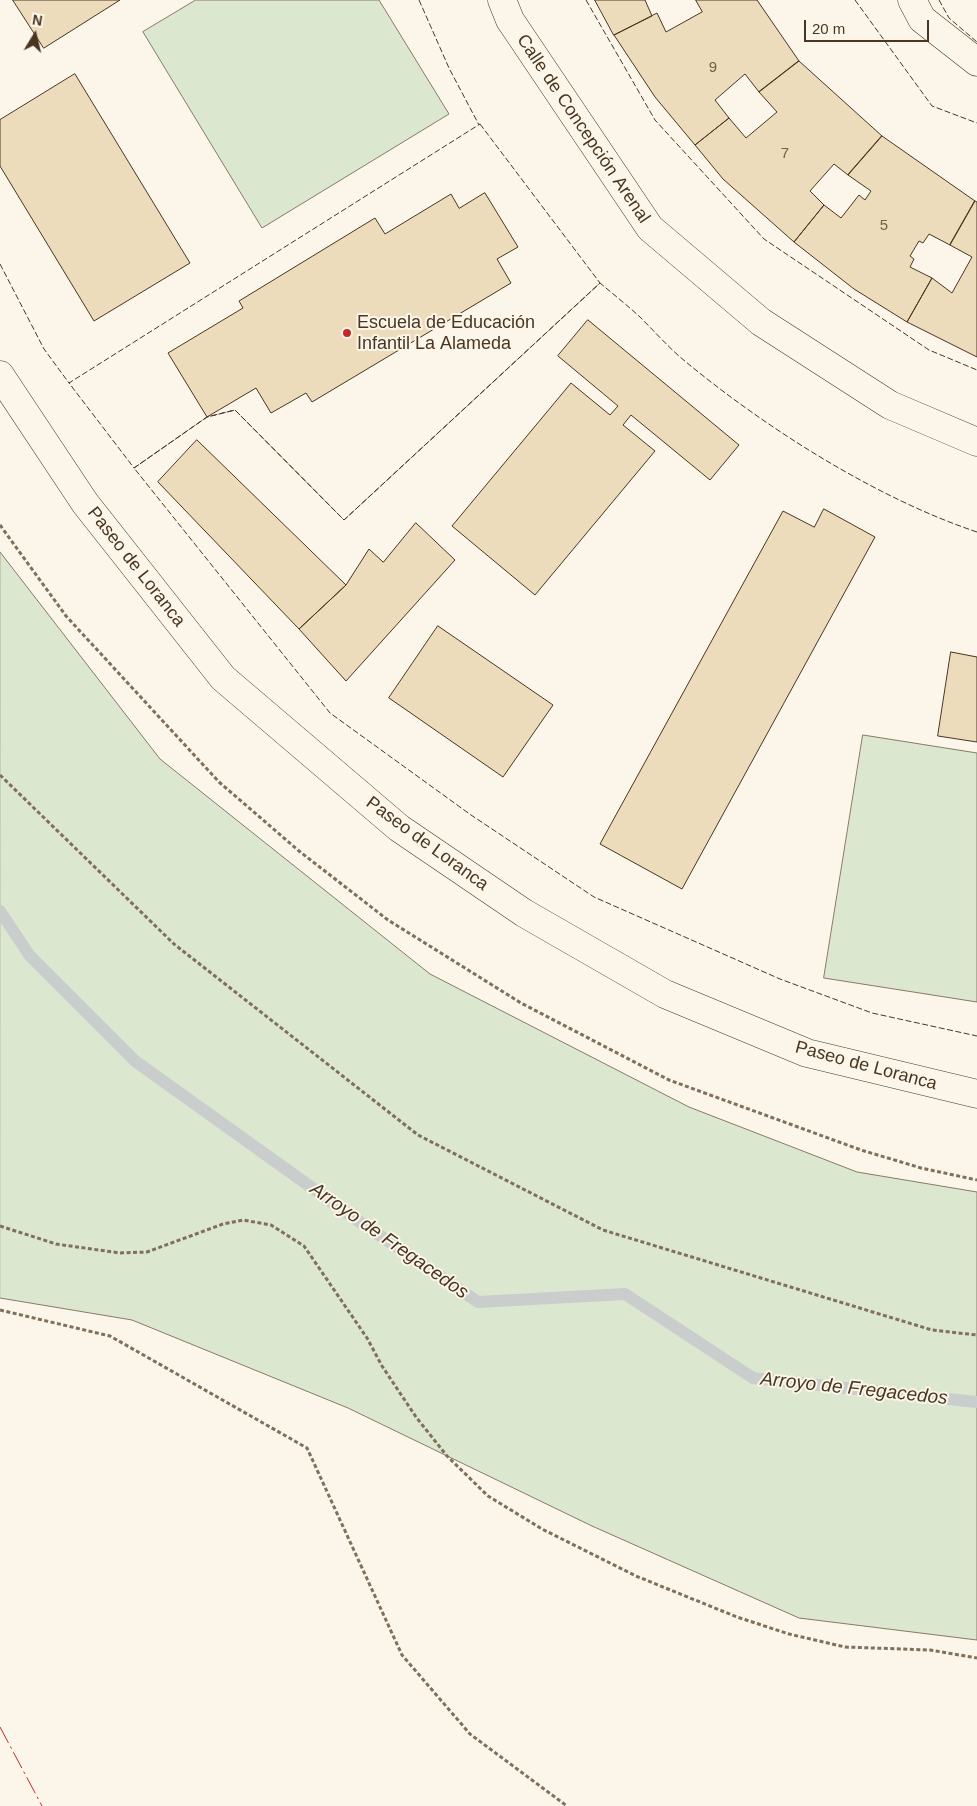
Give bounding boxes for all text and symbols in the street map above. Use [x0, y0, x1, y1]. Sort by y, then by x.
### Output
north arrow [10, 10, 60, 60]
scale bar [807, 10, 932, 42]
text: N [31, 11, 44, 29]
text: 20 m [812, 20, 845, 37]
street label: Calle de Concepción Arenal [512, 30, 654, 228]
house number: 9 [709, 59, 717, 77]
house number: 7 [781, 145, 789, 163]
house number: 5 [880, 217, 888, 235]
place label: Escuela de Educación Infantil La Alameda [357, 312, 535, 354]
marker: Escuela de Educación Infantil La Alameda [341, 327, 353, 339]
street label: Paseo de Loranca [83, 503, 189, 631]
street label: Paseo de Loranca [362, 792, 492, 896]
street label: Paseo de Loranca [793, 1037, 939, 1095]
water label: Arroyo de Fregacedos [305, 1178, 473, 1304]
water label: Arroyo de Fregacedos [759, 1368, 949, 1410]

